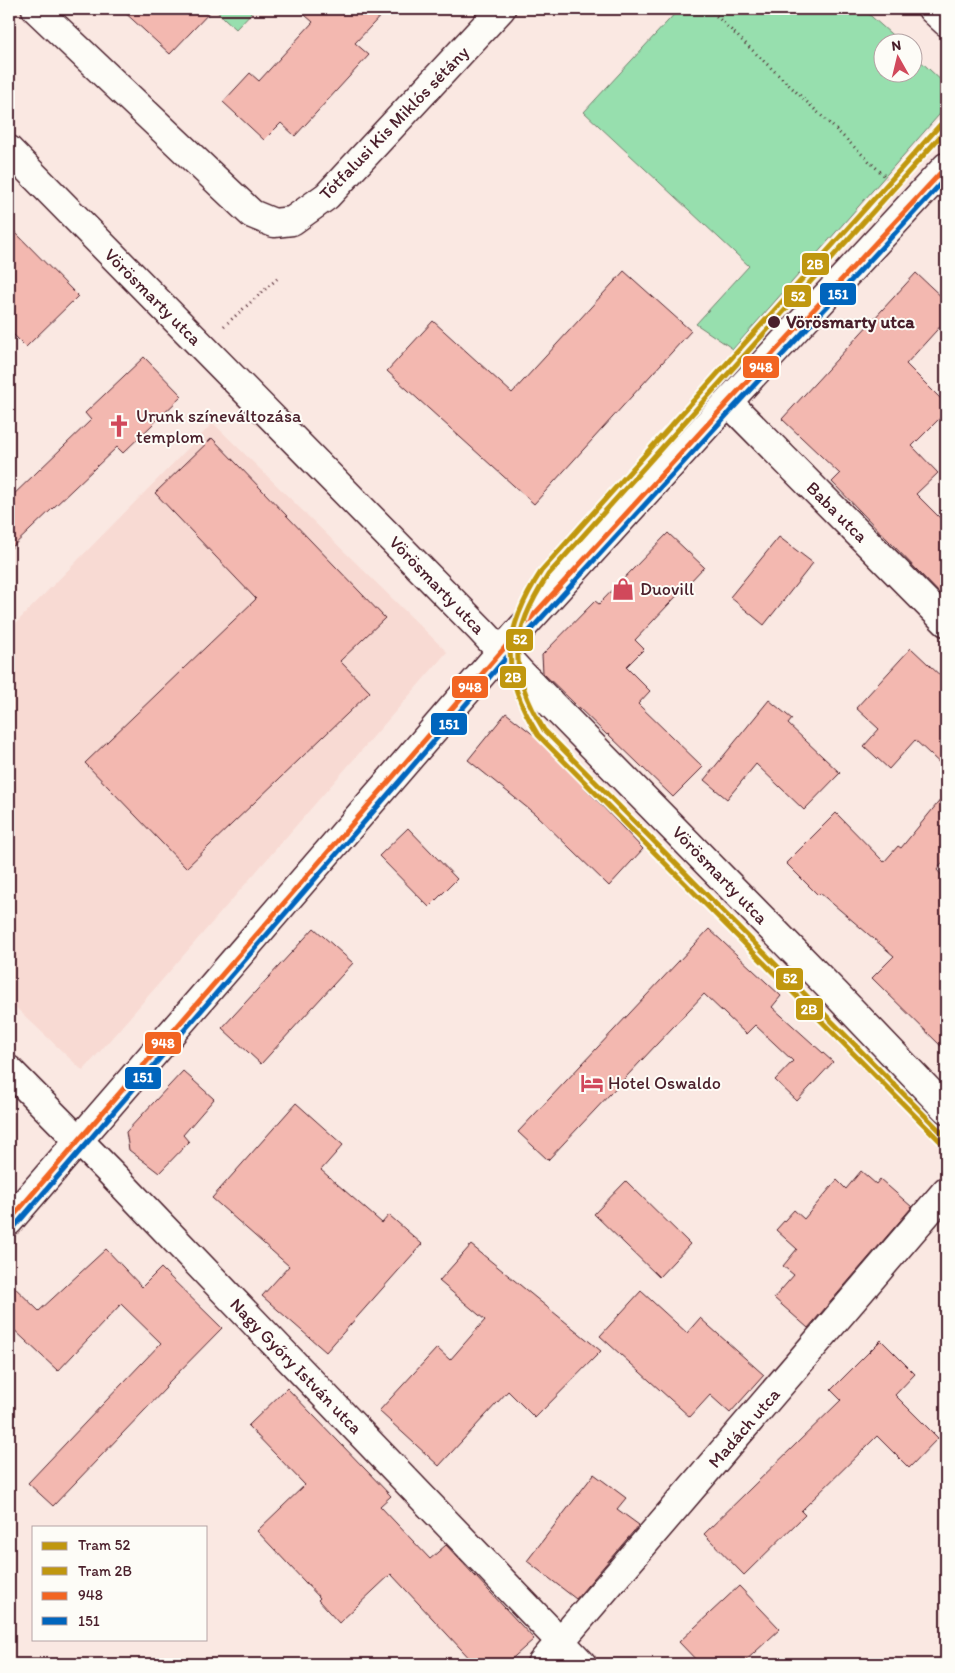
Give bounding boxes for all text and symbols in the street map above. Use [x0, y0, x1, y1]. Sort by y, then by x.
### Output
north arrow [872, 32, 922, 82]
text: N [890, 37, 902, 55]
street label: Tótfalusi Kis Miklós sétány [315, 41, 474, 205]
street label: Vörösmarty utca [100, 244, 207, 351]
line badge: 2B [801, 252, 830, 276]
text: 2B [807, 256, 823, 273]
line badge: 151 [819, 282, 857, 306]
line badge: 52 [783, 284, 812, 308]
text: 151 [828, 286, 849, 303]
text: 52 [791, 288, 806, 305]
place label: Vörösmarty utca [786, 311, 915, 333]
marker: Vörösmarty utca [766, 314, 782, 330]
line badge: 948 [742, 355, 780, 379]
text: 948 [749, 359, 773, 376]
place label: Urunk színeváltozása templom [136, 405, 302, 448]
church icon: Urunk színeváltozása templom [106, 413, 132, 439]
street label: Baba utca [802, 477, 873, 548]
street label: Vörösmarty utca [384, 531, 490, 639]
shop icon: Duovill [610, 576, 636, 602]
place label: Duovill [640, 578, 694, 600]
line badge: 52 [505, 628, 534, 652]
text: 52 [513, 631, 528, 648]
line badge: 2B [499, 665, 527, 689]
text: 2B [505, 669, 521, 686]
line badge: 948 [451, 675, 489, 699]
text: 948 [458, 679, 482, 696]
line badge: 151 [430, 712, 468, 736]
text: 151 [439, 716, 460, 733]
street label: Vörösmarty utca [667, 821, 773, 929]
line badge: 52 [775, 967, 804, 991]
text: 52 [783, 970, 798, 987]
line badge: 2B [795, 997, 824, 1021]
text: 2B [801, 1001, 817, 1018]
line badge: 948 [144, 1031, 182, 1055]
text: 948 [151, 1035, 175, 1052]
line badge: 151 [124, 1066, 162, 1090]
text: 151 [133, 1069, 154, 1086]
hotel icon: Hotel Oswaldo [579, 1070, 605, 1096]
place label: Hotel Oswaldo [608, 1072, 721, 1094]
street label: Nagy Győry István utca [225, 1293, 367, 1439]
street label: Madách utca [703, 1383, 785, 1472]
legend [32, 1526, 208, 1640]
text: Tram 52 [78, 1536, 130, 1554]
text: Tram 2B [78, 1562, 132, 1580]
text: 948 [78, 1586, 103, 1604]
text: 151 [78, 1612, 100, 1630]

